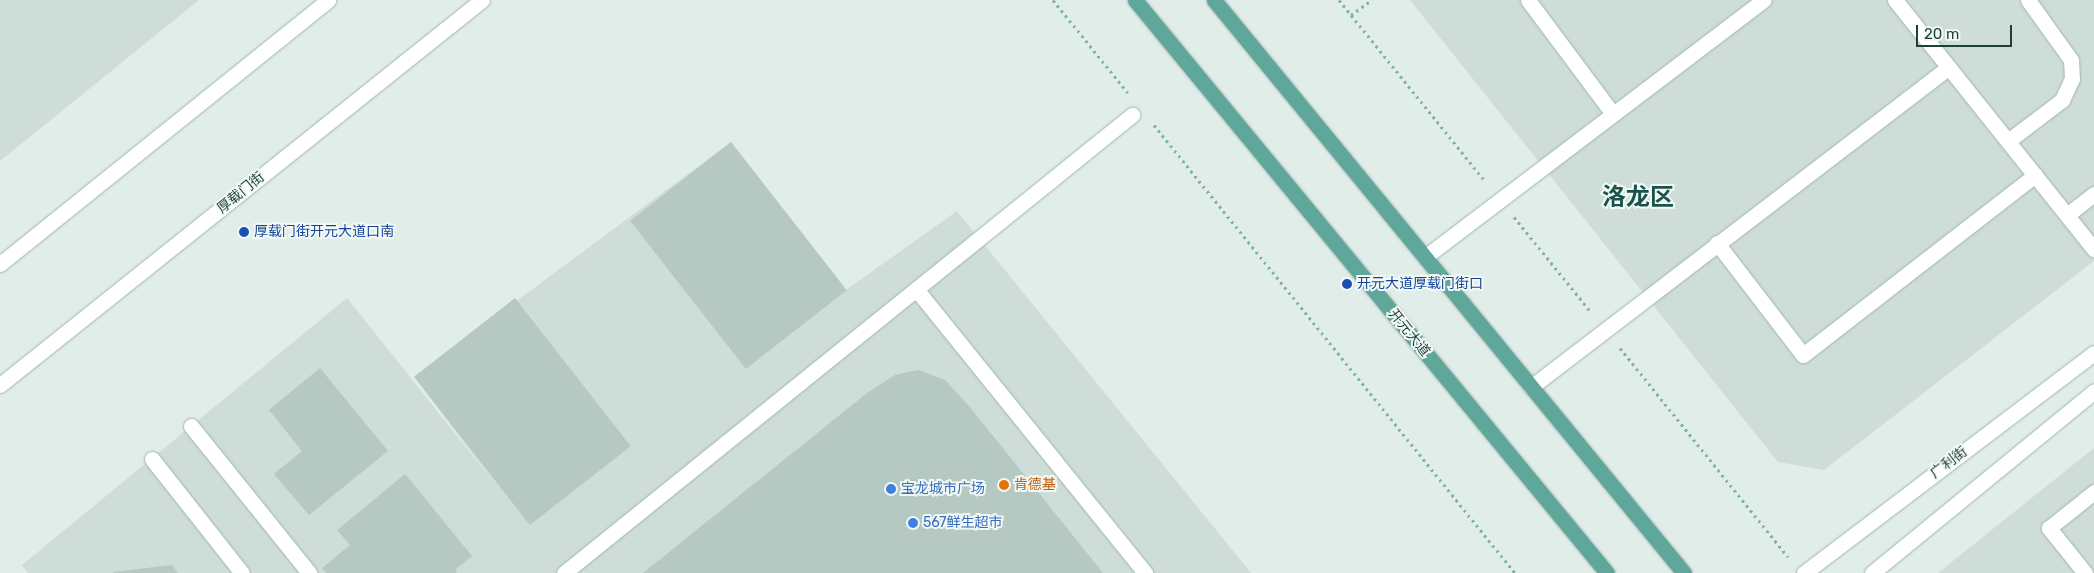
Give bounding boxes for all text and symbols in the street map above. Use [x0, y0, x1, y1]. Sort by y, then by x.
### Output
scale bar [1919, 15, 2015, 47]
text: 20 m [1924, 25, 1959, 43]
street label: 厚载门街 [214, 169, 268, 217]
district label: 洛龙区 [1602, 184, 1674, 212]
place label: 厚载门街开元大道口南 [254, 224, 394, 240]
marker: 厚载门街开元大道口南 [238, 226, 250, 238]
place label: 开元大道厚载门街口 [1357, 276, 1483, 292]
marker: 开元大道厚载门街口 [1341, 278, 1353, 290]
street label: 开元大道 [1385, 306, 1433, 360]
street label: 广利街 [1927, 444, 1971, 482]
place label: 肯德基 [1014, 477, 1056, 493]
marker: 肯德基 [998, 479, 1010, 491]
place label: 宝龙城市广场 [901, 481, 985, 497]
marker: 宝龙城市广场 [885, 483, 897, 495]
place label: 567鲜生超市 [923, 515, 1003, 531]
marker: 567鲜生超市 [907, 517, 919, 529]

